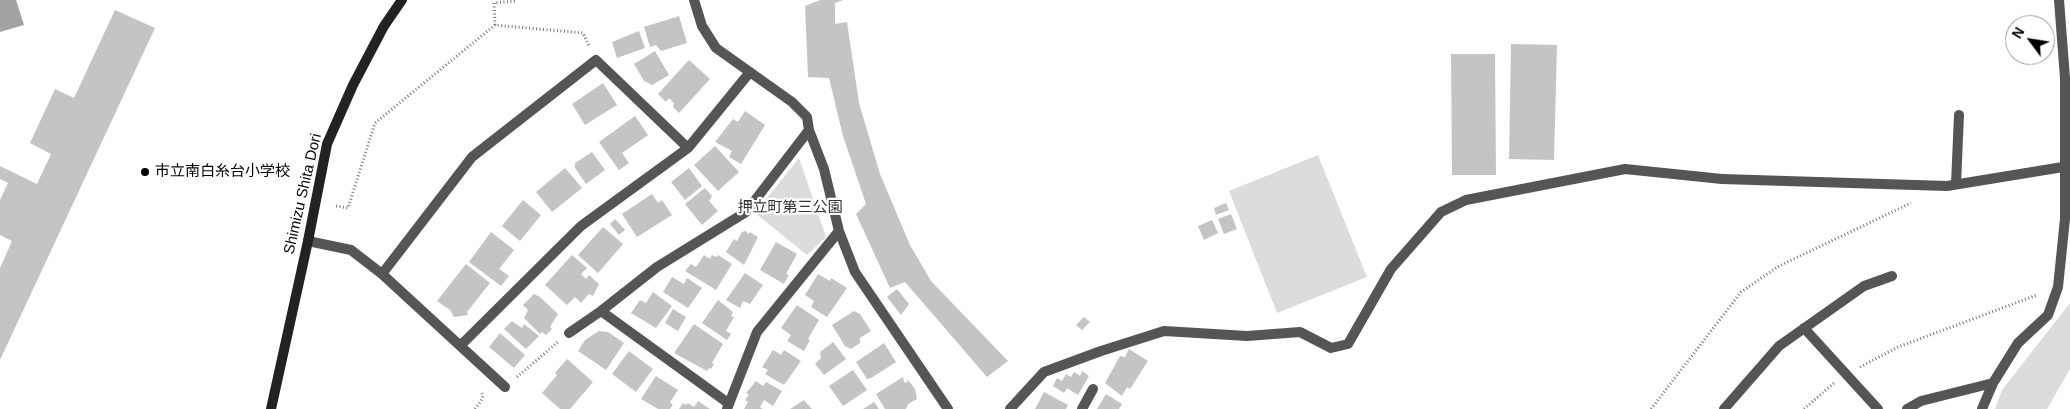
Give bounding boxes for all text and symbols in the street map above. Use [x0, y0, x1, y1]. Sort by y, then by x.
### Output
north arrow [2005, 15, 2055, 65]
text: N [2009, 24, 2027, 41]
street label: Shimizu Shita Dori [280, 132, 326, 256]
place label: 市立南白糸台小学校 [155, 163, 290, 181]
marker: 市立南白糸台小学校 [139, 166, 151, 178]
park label: 押立町第三公園 [738, 199, 842, 217]

